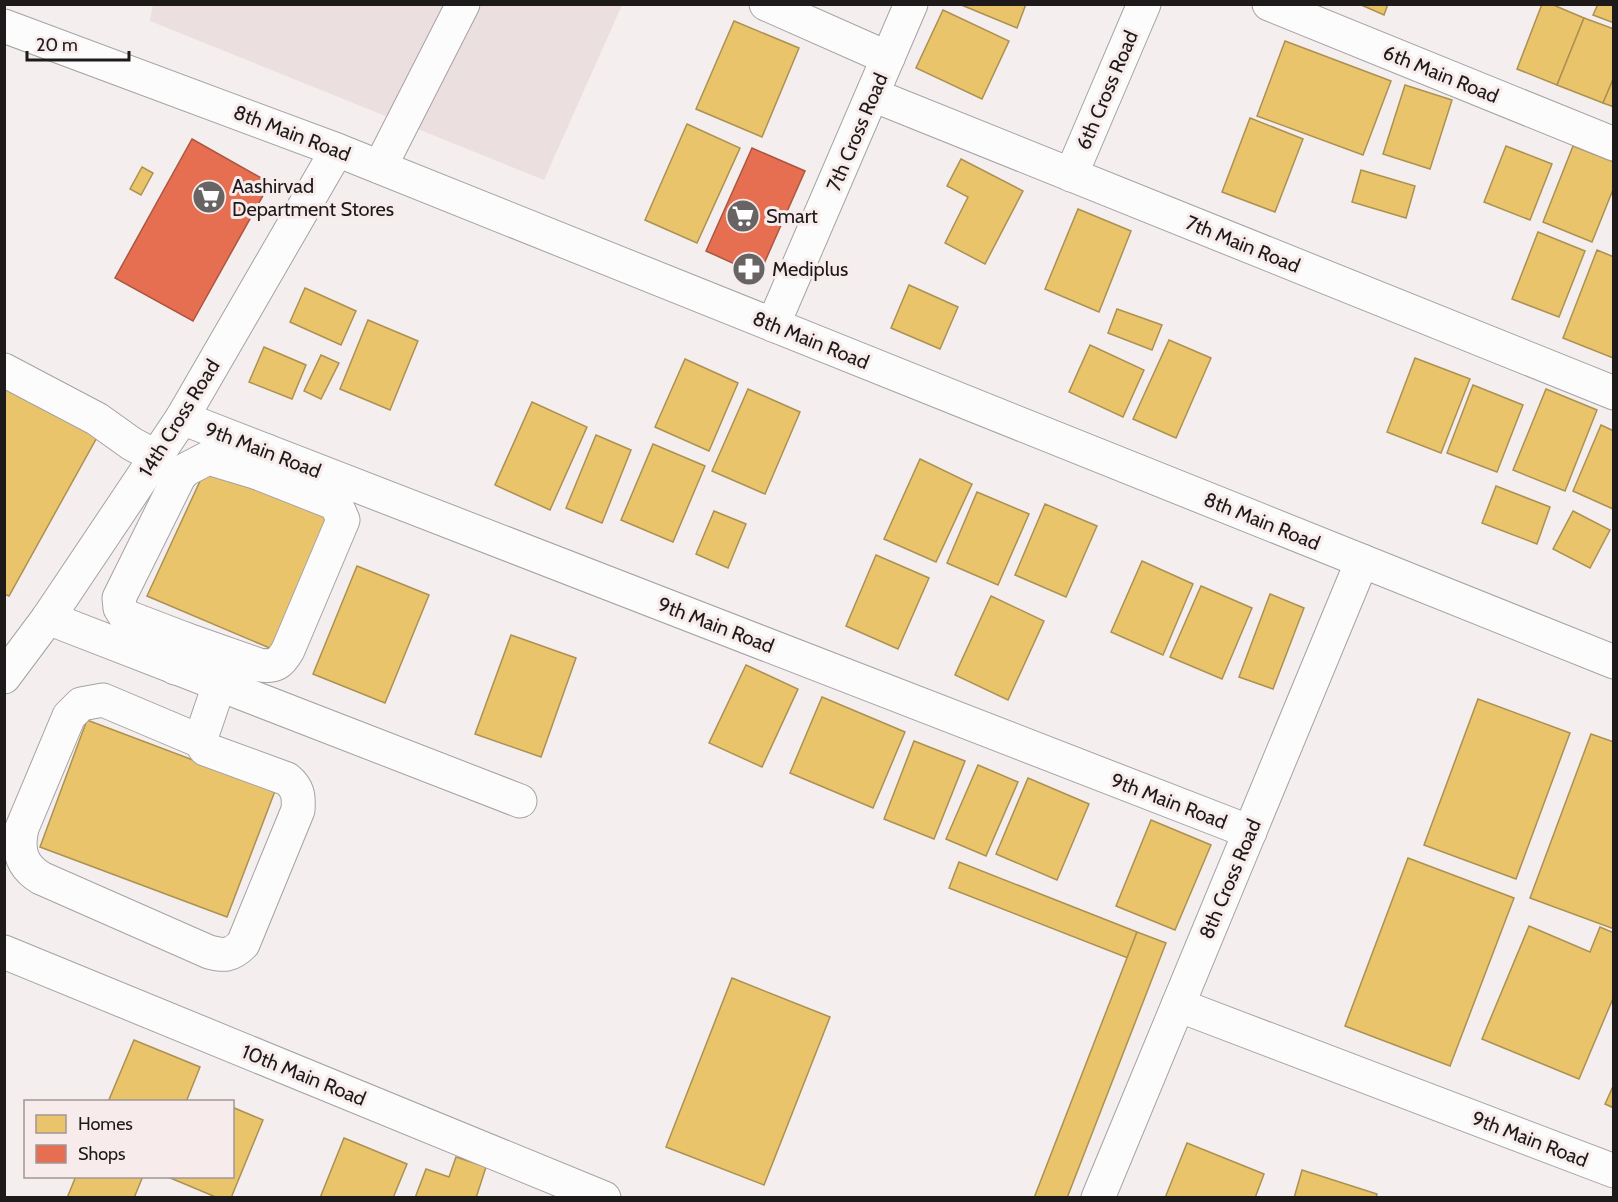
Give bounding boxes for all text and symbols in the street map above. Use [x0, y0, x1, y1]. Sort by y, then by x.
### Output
scale bar [27, 24, 129, 62]
street label: 6th Cross Road [1071, 27, 1143, 153]
text: 20 m [36, 34, 78, 56]
street label: 6th Main Road [1380, 40, 1502, 108]
street label: 7th Cross Road [821, 69, 893, 195]
street label: 8th Main Road [230, 100, 354, 166]
place label: Aashirvad Department Stores [232, 174, 394, 221]
supermarket icon: Aashirvad Department Stores [191, 179, 227, 215]
supermarket icon: Smart [725, 198, 761, 234]
place label: Smart [766, 204, 818, 228]
street label: 7th Main Road [1182, 210, 1304, 278]
pharmacy icon: Mediplus [731, 251, 767, 287]
place label: Mediplus [772, 257, 848, 281]
street label: 8th Main Road [749, 306, 873, 374]
street label: 14th Cross Road [133, 355, 225, 481]
street label: 9th Main Road [202, 417, 324, 483]
street label: 8th Main Road [1200, 487, 1324, 555]
street label: 9th Main Road [655, 592, 777, 658]
street label: 9th Main Road [1108, 768, 1230, 834]
street label: 8th Cross Road [1194, 815, 1266, 943]
street label: 10th Main Road [238, 1039, 370, 1111]
legend [24, 1100, 234, 1178]
street label: 9th Main Road [1469, 1106, 1591, 1172]
text: Homes [78, 1113, 133, 1135]
text: Shops [78, 1143, 126, 1165]

